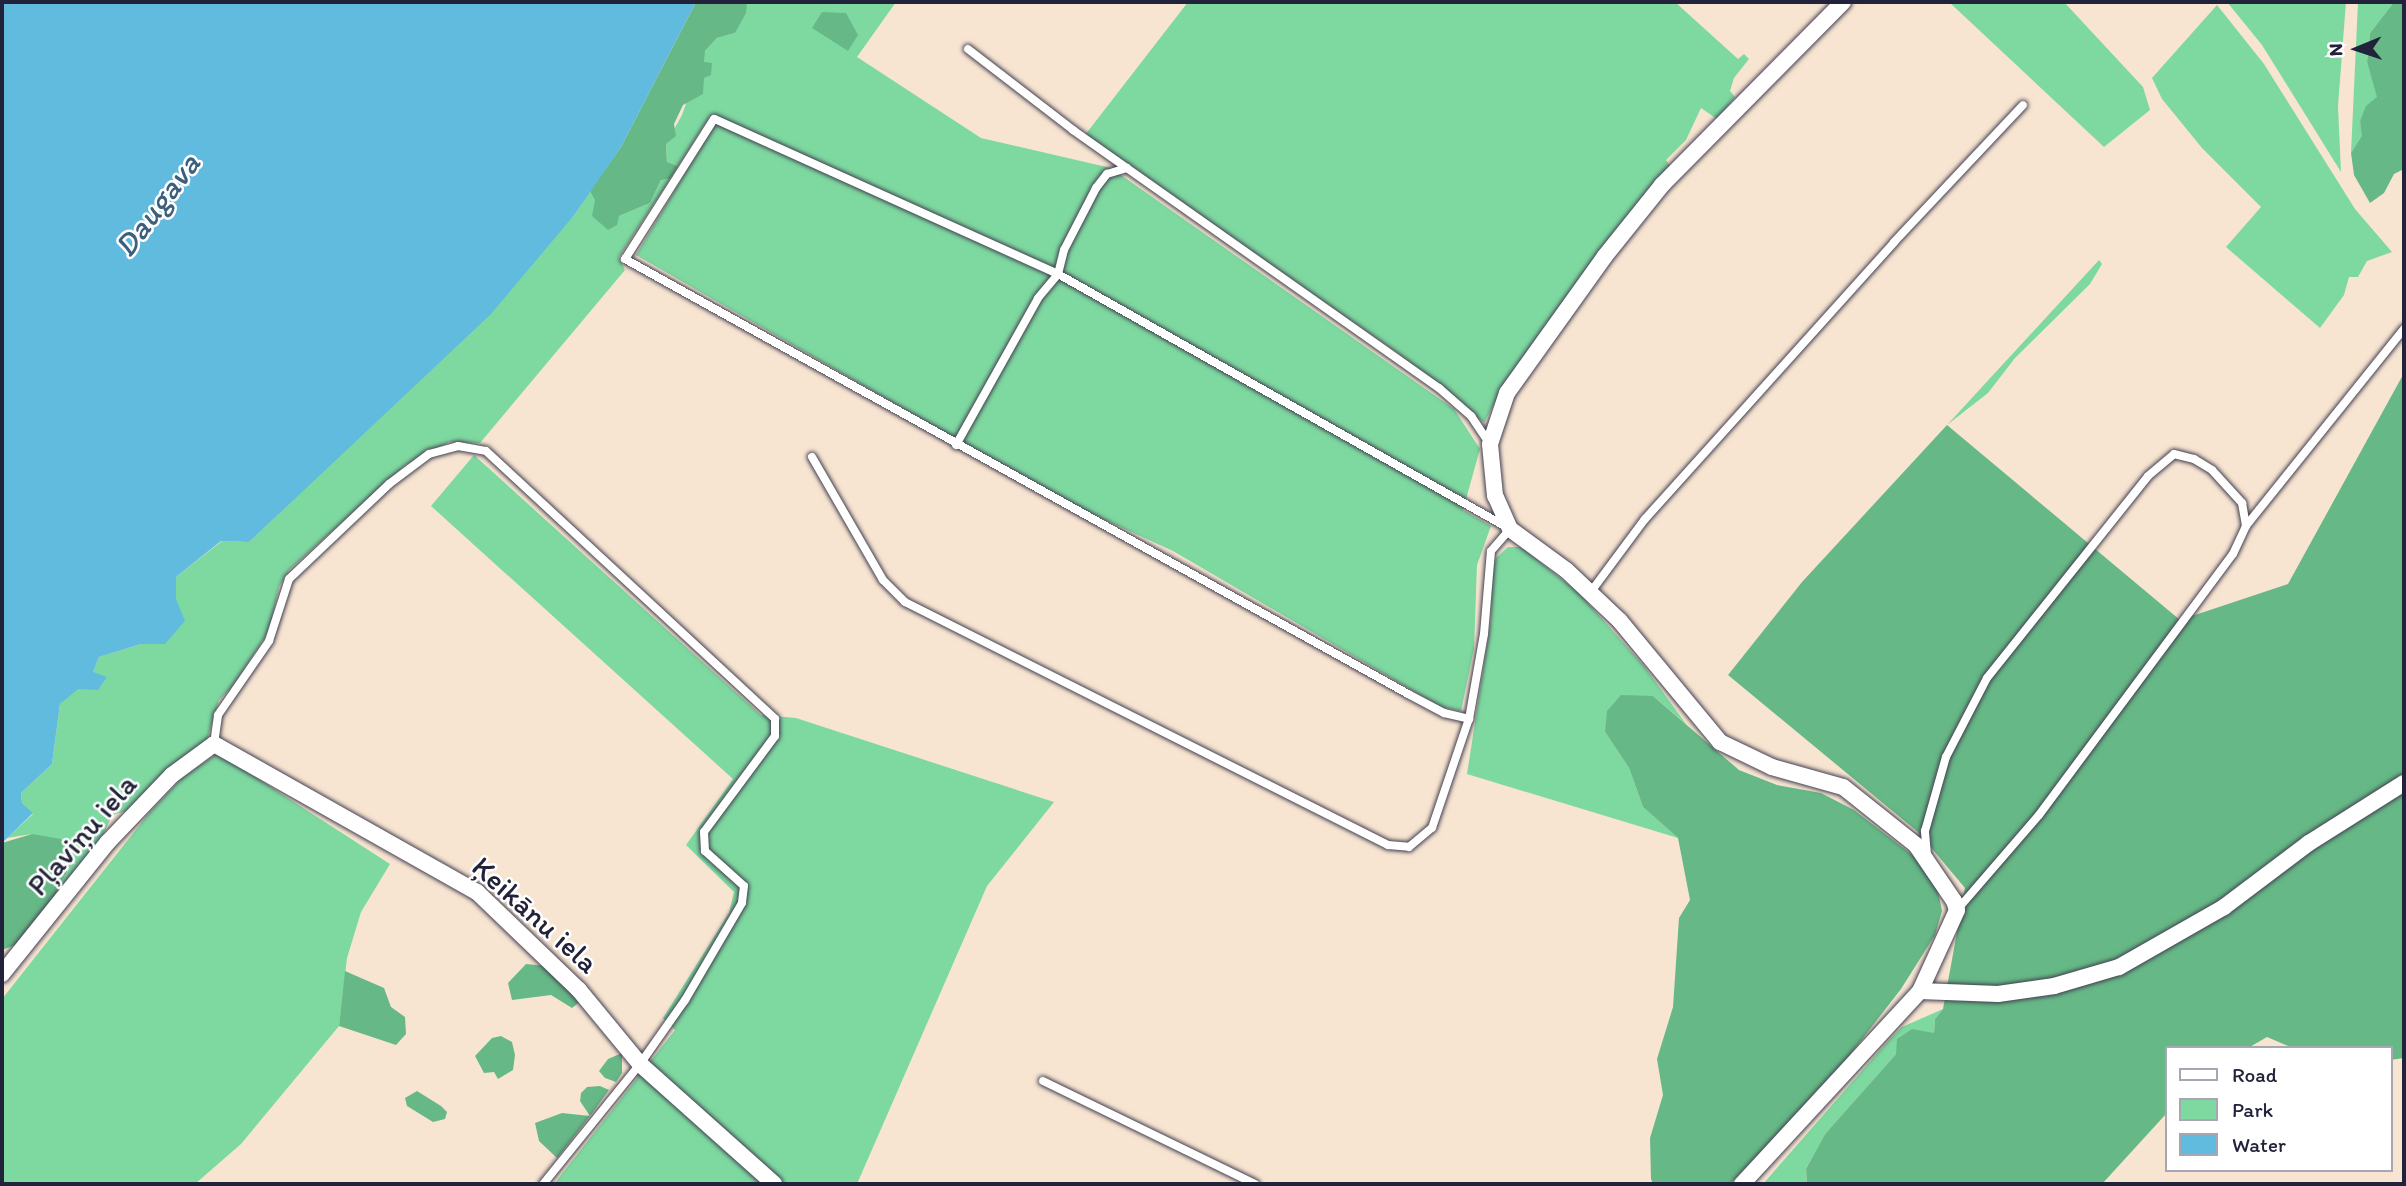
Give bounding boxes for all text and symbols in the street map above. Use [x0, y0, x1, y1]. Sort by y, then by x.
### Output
north arrow [2322, 14, 2392, 84]
text: N [2324, 43, 2347, 57]
water label: Daugava [106, 146, 208, 264]
street label: Pļaviņu iela [20, 767, 144, 903]
street label: Ķeikānu iela [464, 849, 606, 981]
legend [2164, 1046, 2392, 1172]
text: Road [2232, 1062, 2277, 1087]
text: Park [2232, 1097, 2273, 1122]
text: Water [2232, 1132, 2286, 1157]

